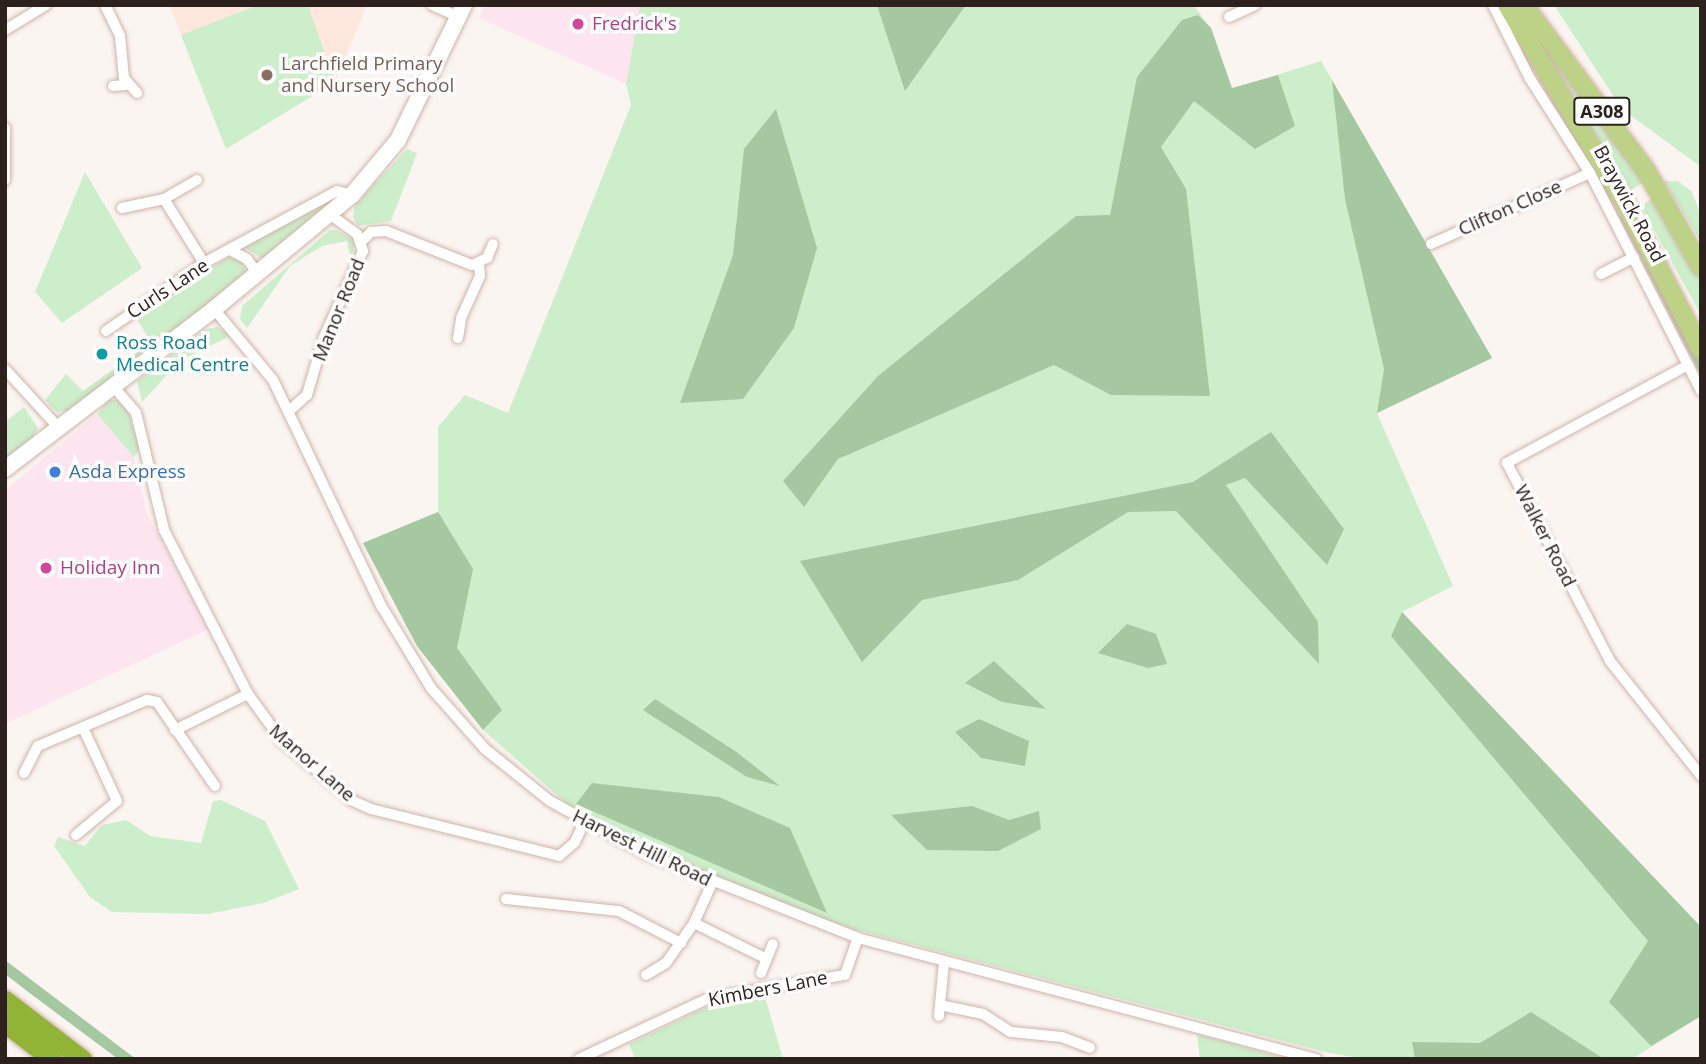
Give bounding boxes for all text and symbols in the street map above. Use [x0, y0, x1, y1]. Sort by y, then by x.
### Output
place label: Fredrick's [592, 13, 677, 35]
marker: Fredrick's [570, 16, 586, 32]
place label: Larchfield Primary and Nursery School [281, 53, 454, 97]
marker: Larchfield Primary and Nursery School [259, 67, 275, 83]
road number: A308 [1572, 96, 1632, 126]
street label: Braywick Road [1589, 142, 1669, 266]
street label: Clifton Close [1455, 175, 1565, 241]
street label: Curls Lane [123, 254, 213, 324]
street label: Manor Road [308, 255, 370, 365]
place label: Ross Road Medical Centre [116, 332, 249, 376]
marker: Ross Road Medical Centre [94, 346, 110, 362]
place label: Asda Express [69, 461, 186, 483]
marker: Asda Express [47, 464, 63, 480]
street label: Walker Road [1510, 481, 1580, 591]
place label: Holiday Inn [60, 557, 160, 579]
marker: Holiday Inn [38, 560, 54, 576]
street label: Manor Lane [264, 720, 360, 806]
street label: Harvest Hill Road [569, 804, 715, 892]
street label: Kimbers Lane [707, 966, 829, 1012]

